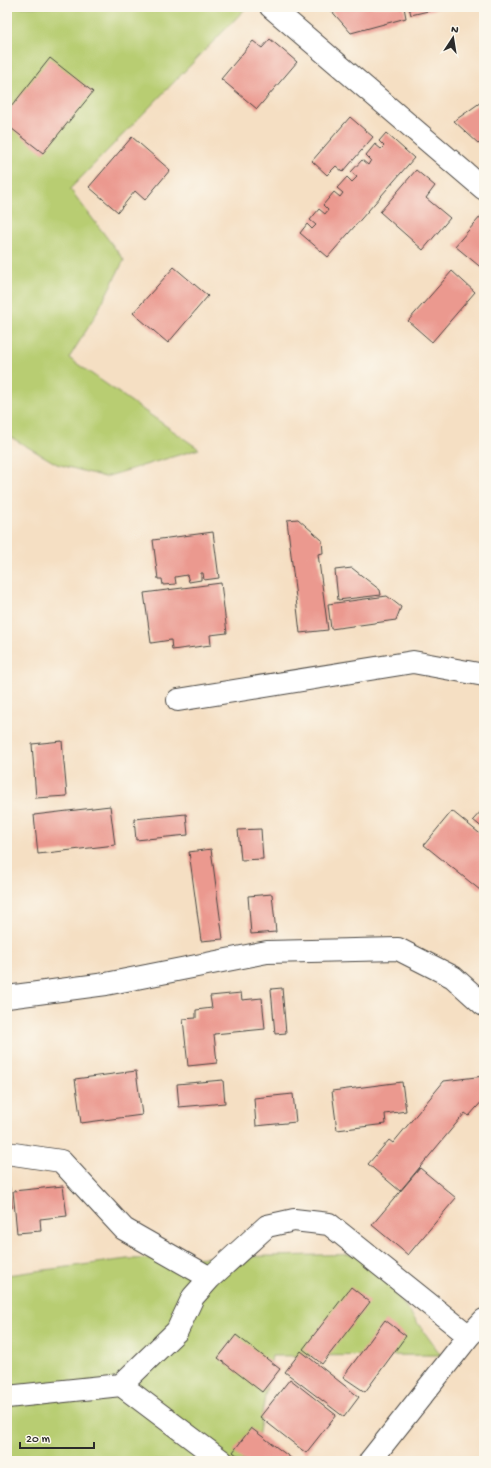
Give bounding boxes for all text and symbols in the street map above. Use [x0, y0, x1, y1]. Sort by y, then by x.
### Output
north arrow [433, 18, 473, 58]
text: N [450, 24, 459, 37]
scale bar [20, 1424, 94, 1450]
text: 20 m [26, 1433, 51, 1447]

